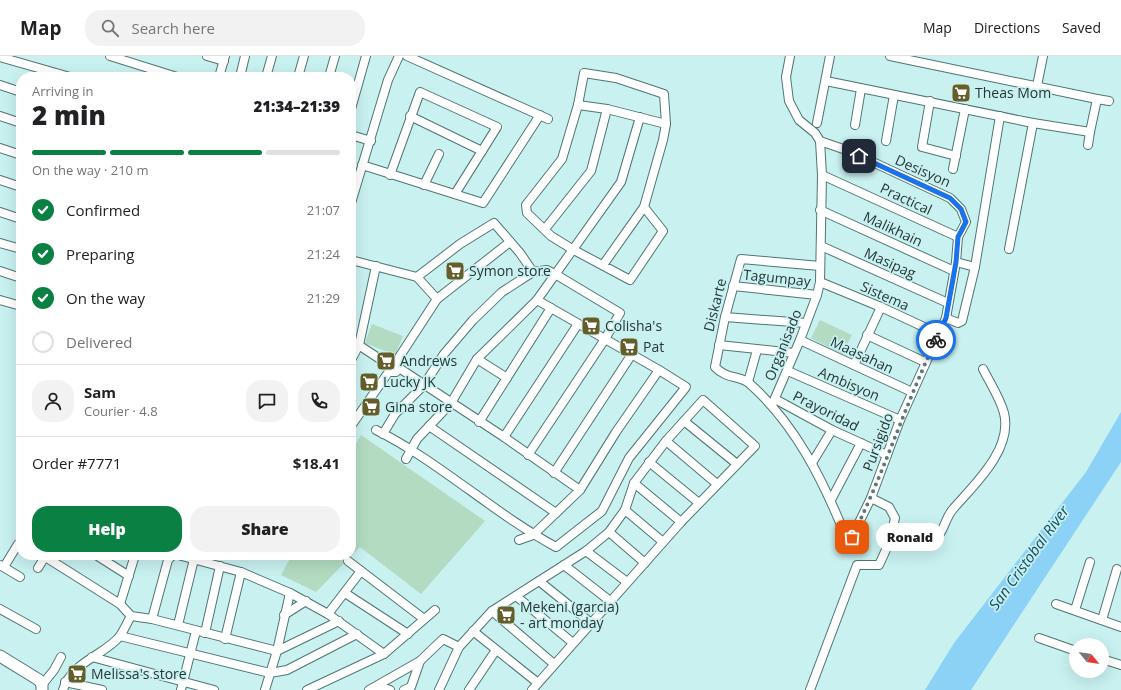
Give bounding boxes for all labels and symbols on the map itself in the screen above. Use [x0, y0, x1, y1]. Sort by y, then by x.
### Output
supermarket icon: Theas Mom [950, 82, 972, 104]
place label: Theas Mom [975, 83, 1051, 102]
pin [842, 139, 876, 173]
street label: Desisyon [892, 150, 954, 191]
street label: Practical [877, 178, 935, 219]
street label: Malikhain [861, 207, 926, 251]
street label: Masipag [861, 243, 919, 282]
supermarket icon: Symon store [444, 260, 466, 282]
place label: Symon store [469, 261, 551, 280]
street label: Tagumpay [742, 265, 813, 291]
street label: Diskarte [699, 276, 730, 333]
street label: Sistema [858, 276, 913, 315]
street label: Organisado [760, 306, 805, 383]
supermarket icon: Colisha's [580, 315, 602, 337]
place label: Colisha's [605, 316, 662, 335]
courier [916, 320, 956, 360]
street label: Maasahan [828, 332, 897, 377]
supermarket icon: Pat [618, 336, 640, 358]
place label: Pat [643, 337, 664, 356]
supermarket icon: Andrews [375, 350, 397, 372]
place label: Andrews [400, 351, 457, 370]
street label: Ambisyon [816, 362, 883, 405]
supermarket icon: Lucky JK [358, 371, 380, 393]
place label: Lucky JK [383, 372, 436, 391]
street label: Prayoridad [790, 386, 862, 435]
supermarket icon: Gina store [360, 396, 382, 418]
place label: Gina store [385, 397, 453, 416]
street label: Pursigido [858, 410, 897, 474]
water label: San Cristobal River [984, 500, 1073, 614]
pin [835, 520, 869, 554]
callout: Ronald [876, 523, 944, 551]
place label: Mekeni (garcia) - art monday [520, 597, 619, 632]
supermarket icon: Mekeni (garcia) - art monday [495, 604, 517, 626]
north arrow [1069, 638, 1109, 678]
supermarket icon: Melissa's store [66, 663, 88, 685]
place label: Melissa's store [91, 664, 187, 683]

